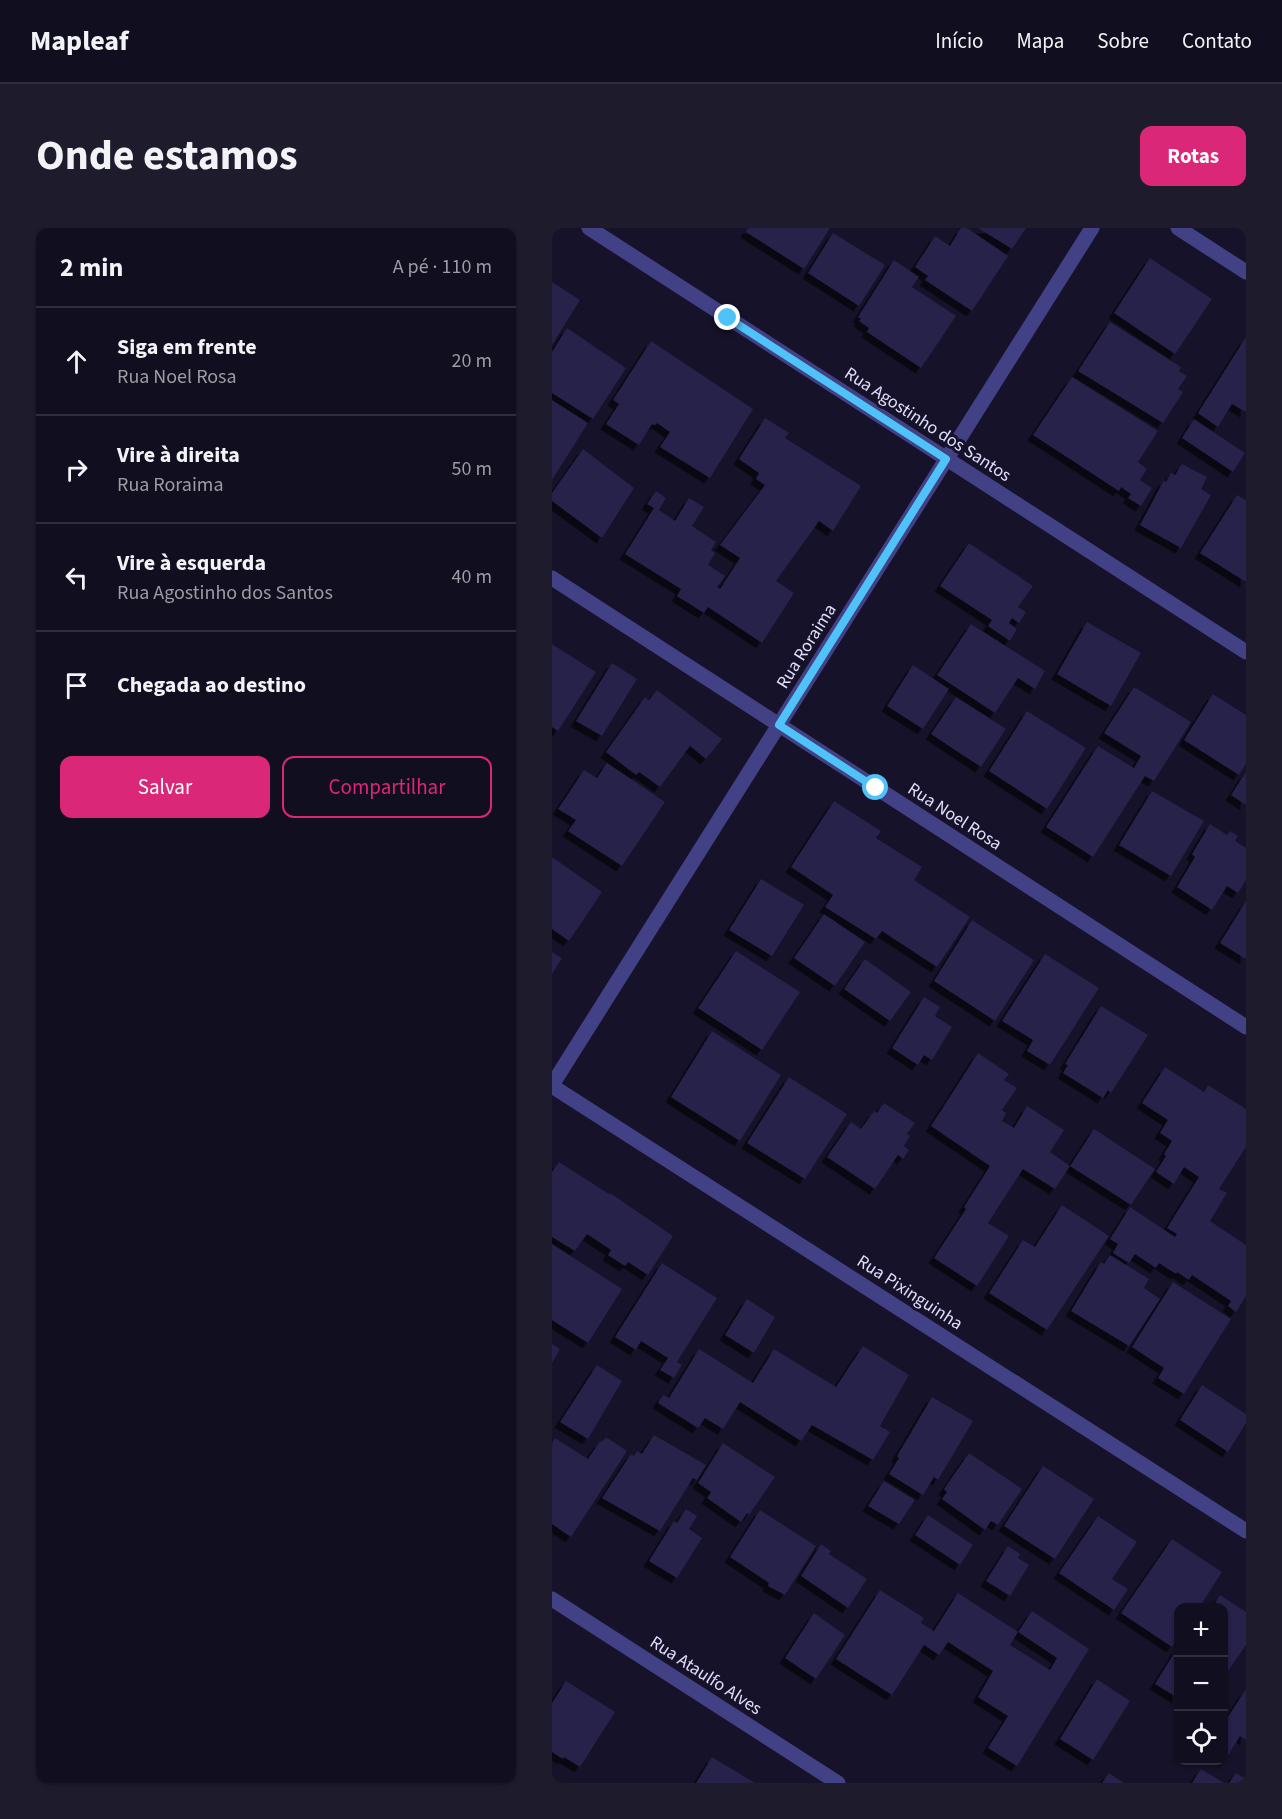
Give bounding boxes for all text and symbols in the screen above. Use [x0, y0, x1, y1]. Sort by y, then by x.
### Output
text: Mapleaf [30, 21, 129, 61]
text: Início [935, 26, 983, 56]
text: Mapa [1016, 26, 1064, 56]
text: Sobre [1097, 26, 1149, 56]
text: Contato [1182, 26, 1252, 56]
text: Onde estamos [36, 126, 298, 186]
button: Rotas [1140, 126, 1246, 186]
text: 2 min [60, 249, 123, 286]
text: A pé · 110 m [393, 253, 492, 281]
route end [714, 304, 740, 330]
text: Siga em frente [117, 331, 257, 363]
icon: ahead [60, 345, 93, 378]
text: 20 m [452, 347, 492, 375]
street label: Rua Agostinho dos Santos [839, 361, 1016, 488]
text: Rua Noel Rosa [117, 363, 237, 391]
text: Vire à direita [117, 439, 240, 471]
icon: right [60, 453, 93, 486]
text: 50 m [452, 455, 492, 483]
text: Rua Roraima [117, 471, 224, 499]
text: Vire à esquerda [117, 547, 266, 579]
icon: left [60, 561, 93, 594]
text: 40 m [452, 563, 492, 591]
text: Rua Agostinho dos Santos [117, 579, 333, 607]
street label: Rua Roraima [770, 599, 842, 694]
icon: arrive [60, 669, 93, 702]
text: Chegada ao destino [117, 669, 306, 701]
button: Salvar [60, 756, 270, 818]
button: Compartilhar [282, 756, 492, 818]
route start [862, 774, 888, 800]
street label: Rua Noel Rosa [903, 777, 1007, 856]
street label: Rua Pixinguinha [852, 1249, 968, 1336]
map controls [1174, 1603, 1228, 1765]
button: + [1174, 1603, 1228, 1657]
street label: Rua Ataulfo Alves [645, 1630, 767, 1721]
button: − [1174, 1657, 1228, 1711]
button: locate [1174, 1711, 1228, 1765]

